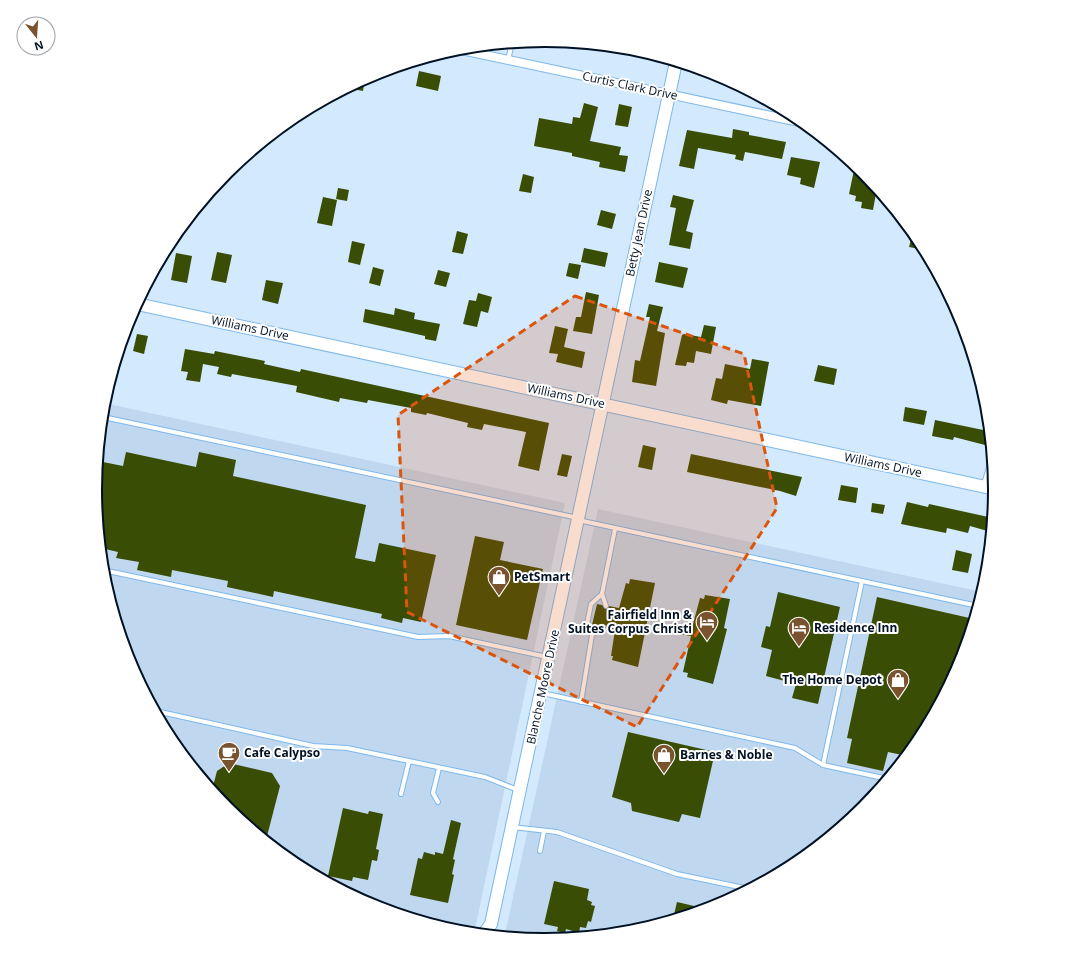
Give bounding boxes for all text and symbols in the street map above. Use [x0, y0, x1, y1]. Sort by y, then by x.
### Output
north arrow [16, 16, 56, 56]
text: N [33, 38, 46, 55]
street label: Curtis Clark Drive [581, 67, 680, 104]
street label: Betty Jean Drive [621, 188, 656, 278]
street label: Williams Drive [210, 311, 291, 344]
street label: Williams Drive [526, 379, 607, 412]
street label: Williams Drive [843, 448, 924, 481]
shop icon: PetSmart [486, 564, 512, 597]
place label: PetSmart [514, 568, 570, 585]
place label: Fairfield Inn & Suites Corpus Christi [568, 606, 692, 637]
hotel icon: Fairfield Inn & Suites Corpus Christi [694, 609, 720, 642]
hotel icon: Residence Inn [786, 615, 812, 648]
place label: Residence Inn [814, 619, 897, 636]
street label: Blanche Moore Drive [522, 628, 563, 746]
shop icon: The Home Depot [885, 667, 911, 700]
place label: The Home Depot [782, 671, 882, 688]
cafe icon: Cafe Calypso [216, 740, 242, 773]
shop icon: Barnes & Noble [651, 742, 677, 775]
place label: Cafe Calypso [244, 744, 320, 761]
place label: Barnes & Noble [680, 746, 772, 763]

